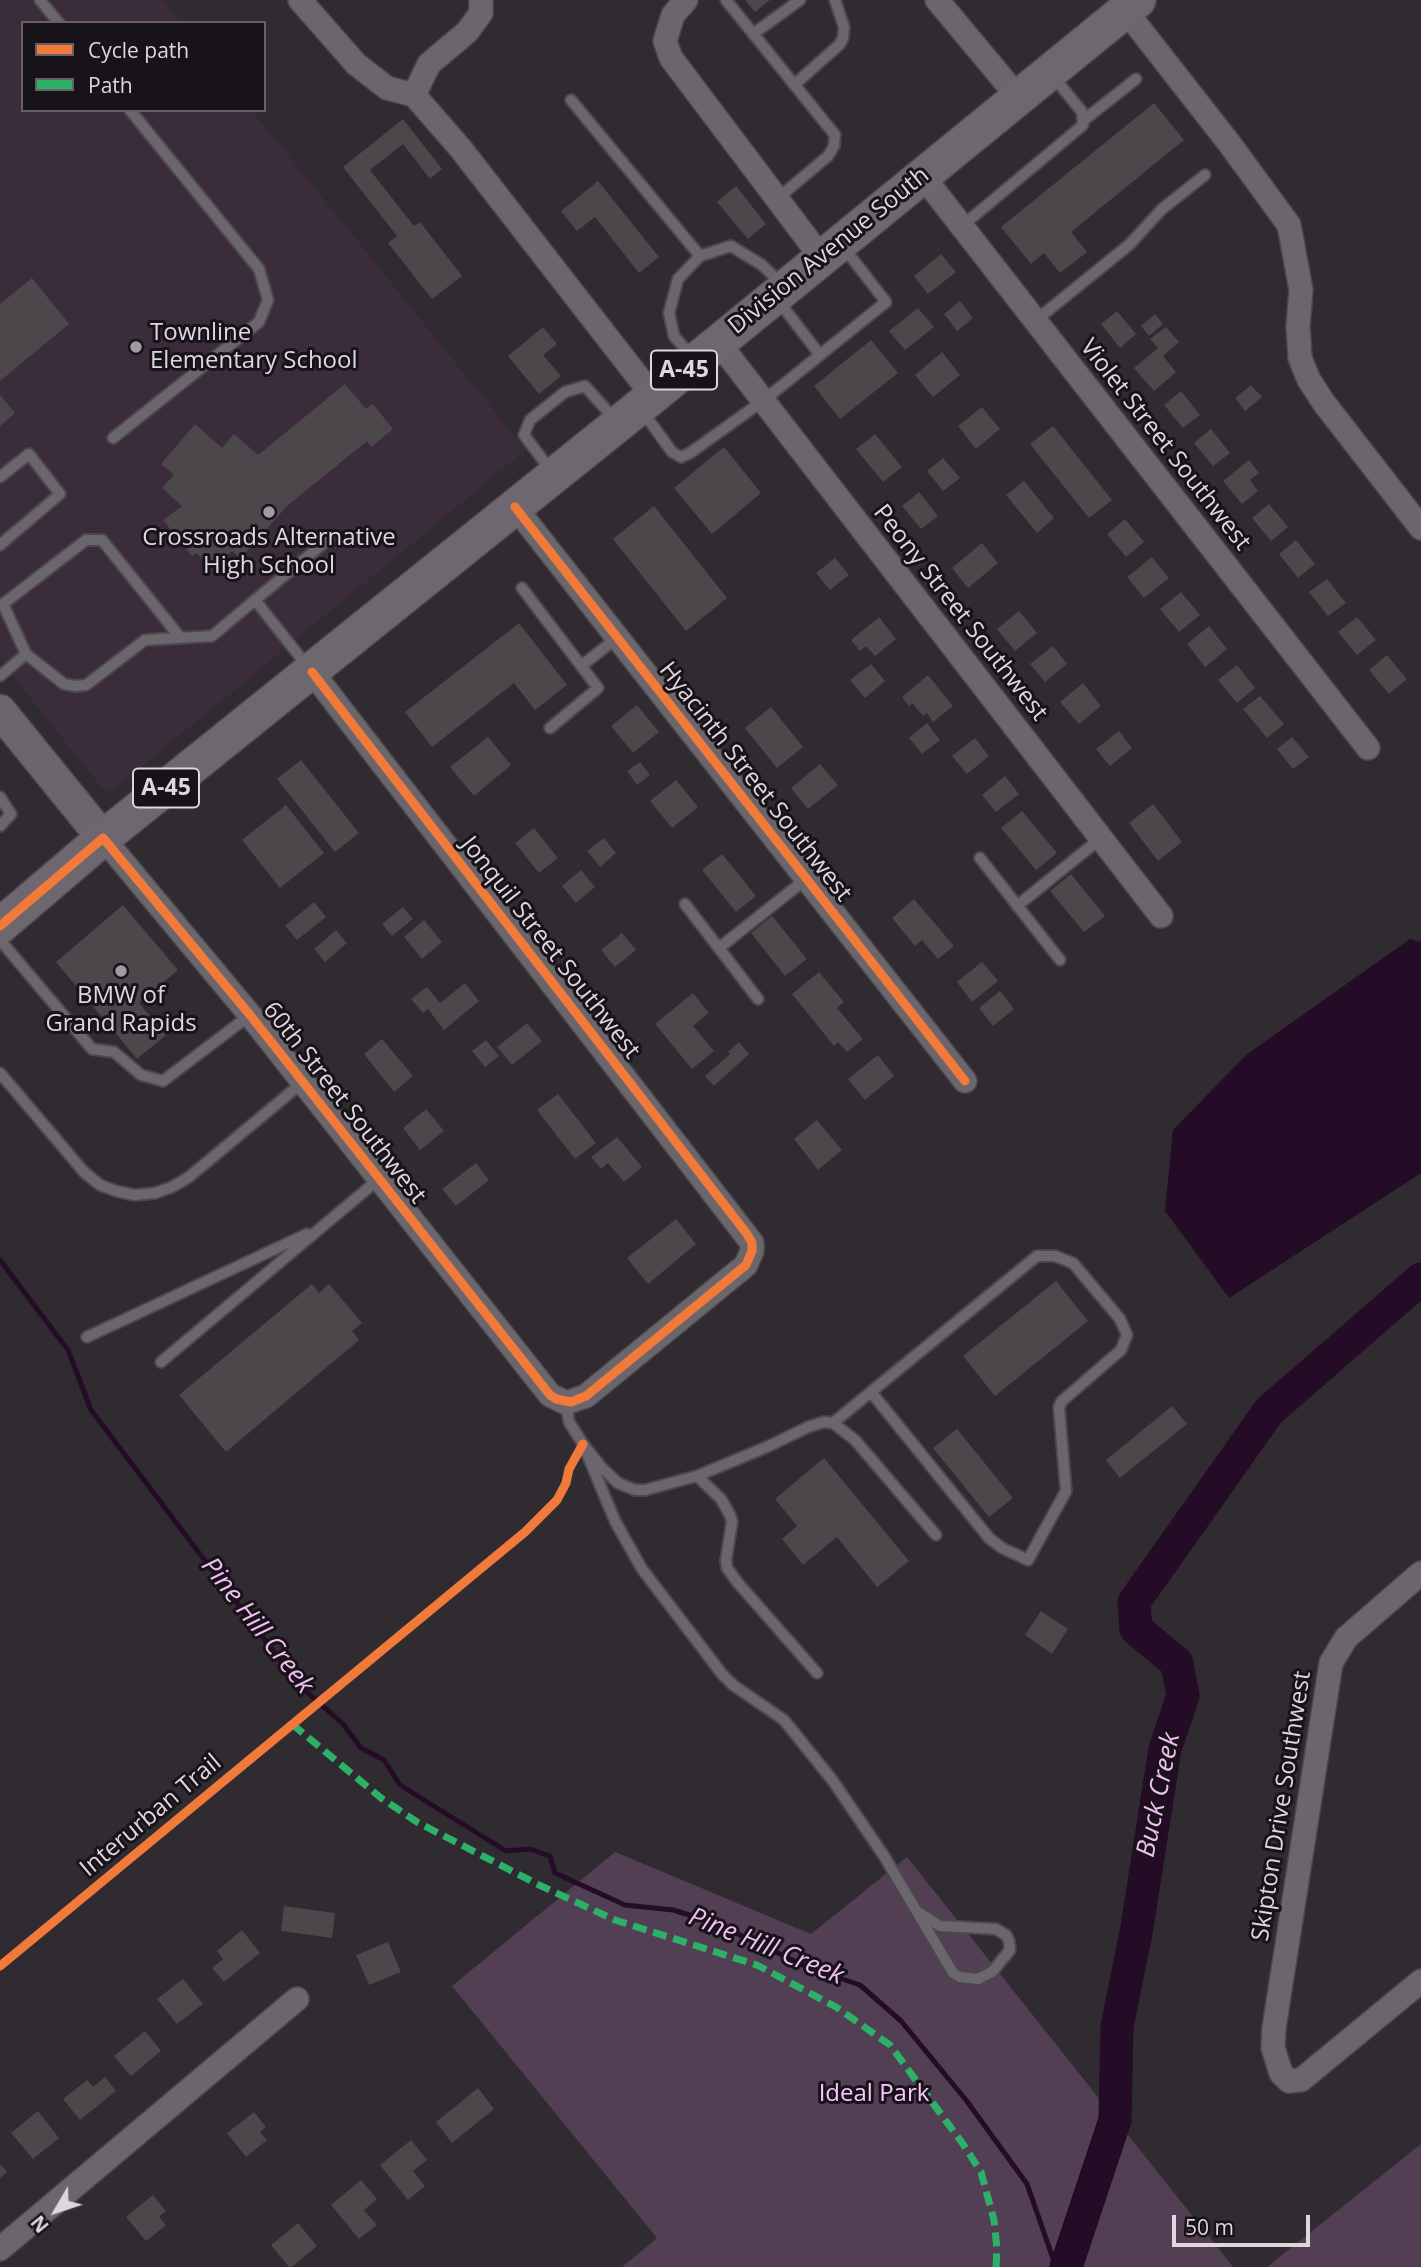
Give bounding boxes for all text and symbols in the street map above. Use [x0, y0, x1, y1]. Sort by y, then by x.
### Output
legend [21, 21, 266, 112]
text: Cycle path [88, 36, 189, 64]
text: Path [88, 71, 133, 99]
street label: Division Avenue South [723, 161, 935, 341]
place label: Townline Elementary School [150, 319, 358, 375]
street label: Violet Street Southwest [1074, 334, 1256, 556]
marker: Townline Elementary School [128, 339, 144, 355]
road number: A-45 [651, 350, 717, 390]
street label: Peony Street Southwest [867, 499, 1053, 727]
marker: Crossroads Alternative High School [261, 504, 277, 520]
place label: Crossroads Alternative High School [142, 524, 396, 580]
street label: Hyacinth Street Southwest [653, 657, 857, 907]
road number: A-45 [133, 768, 199, 808]
street label: Jonquil Street Southwest [454, 831, 646, 1065]
marker: BMW of Grand Rapids [113, 963, 129, 979]
place label: BMW of Grand Rapids [45, 982, 197, 1038]
street label: 60th Street Southwest [256, 996, 432, 1210]
water label: Pine Hill Creek [194, 1552, 320, 1700]
street label: Skipton Drive Southwest [1246, 1669, 1318, 1943]
water label: Buck Creek [1131, 1730, 1187, 1860]
street label: Interurban Trail [75, 1749, 227, 1883]
water label: Pine Hill Creek [684, 1902, 848, 1992]
park label: Ideal Park [819, 2080, 929, 2108]
north arrow [21, 2176, 91, 2246]
scale bar [1176, 2200, 1314, 2244]
text: N [25, 2210, 55, 2238]
text: 50 m [1185, 2213, 1234, 2241]

